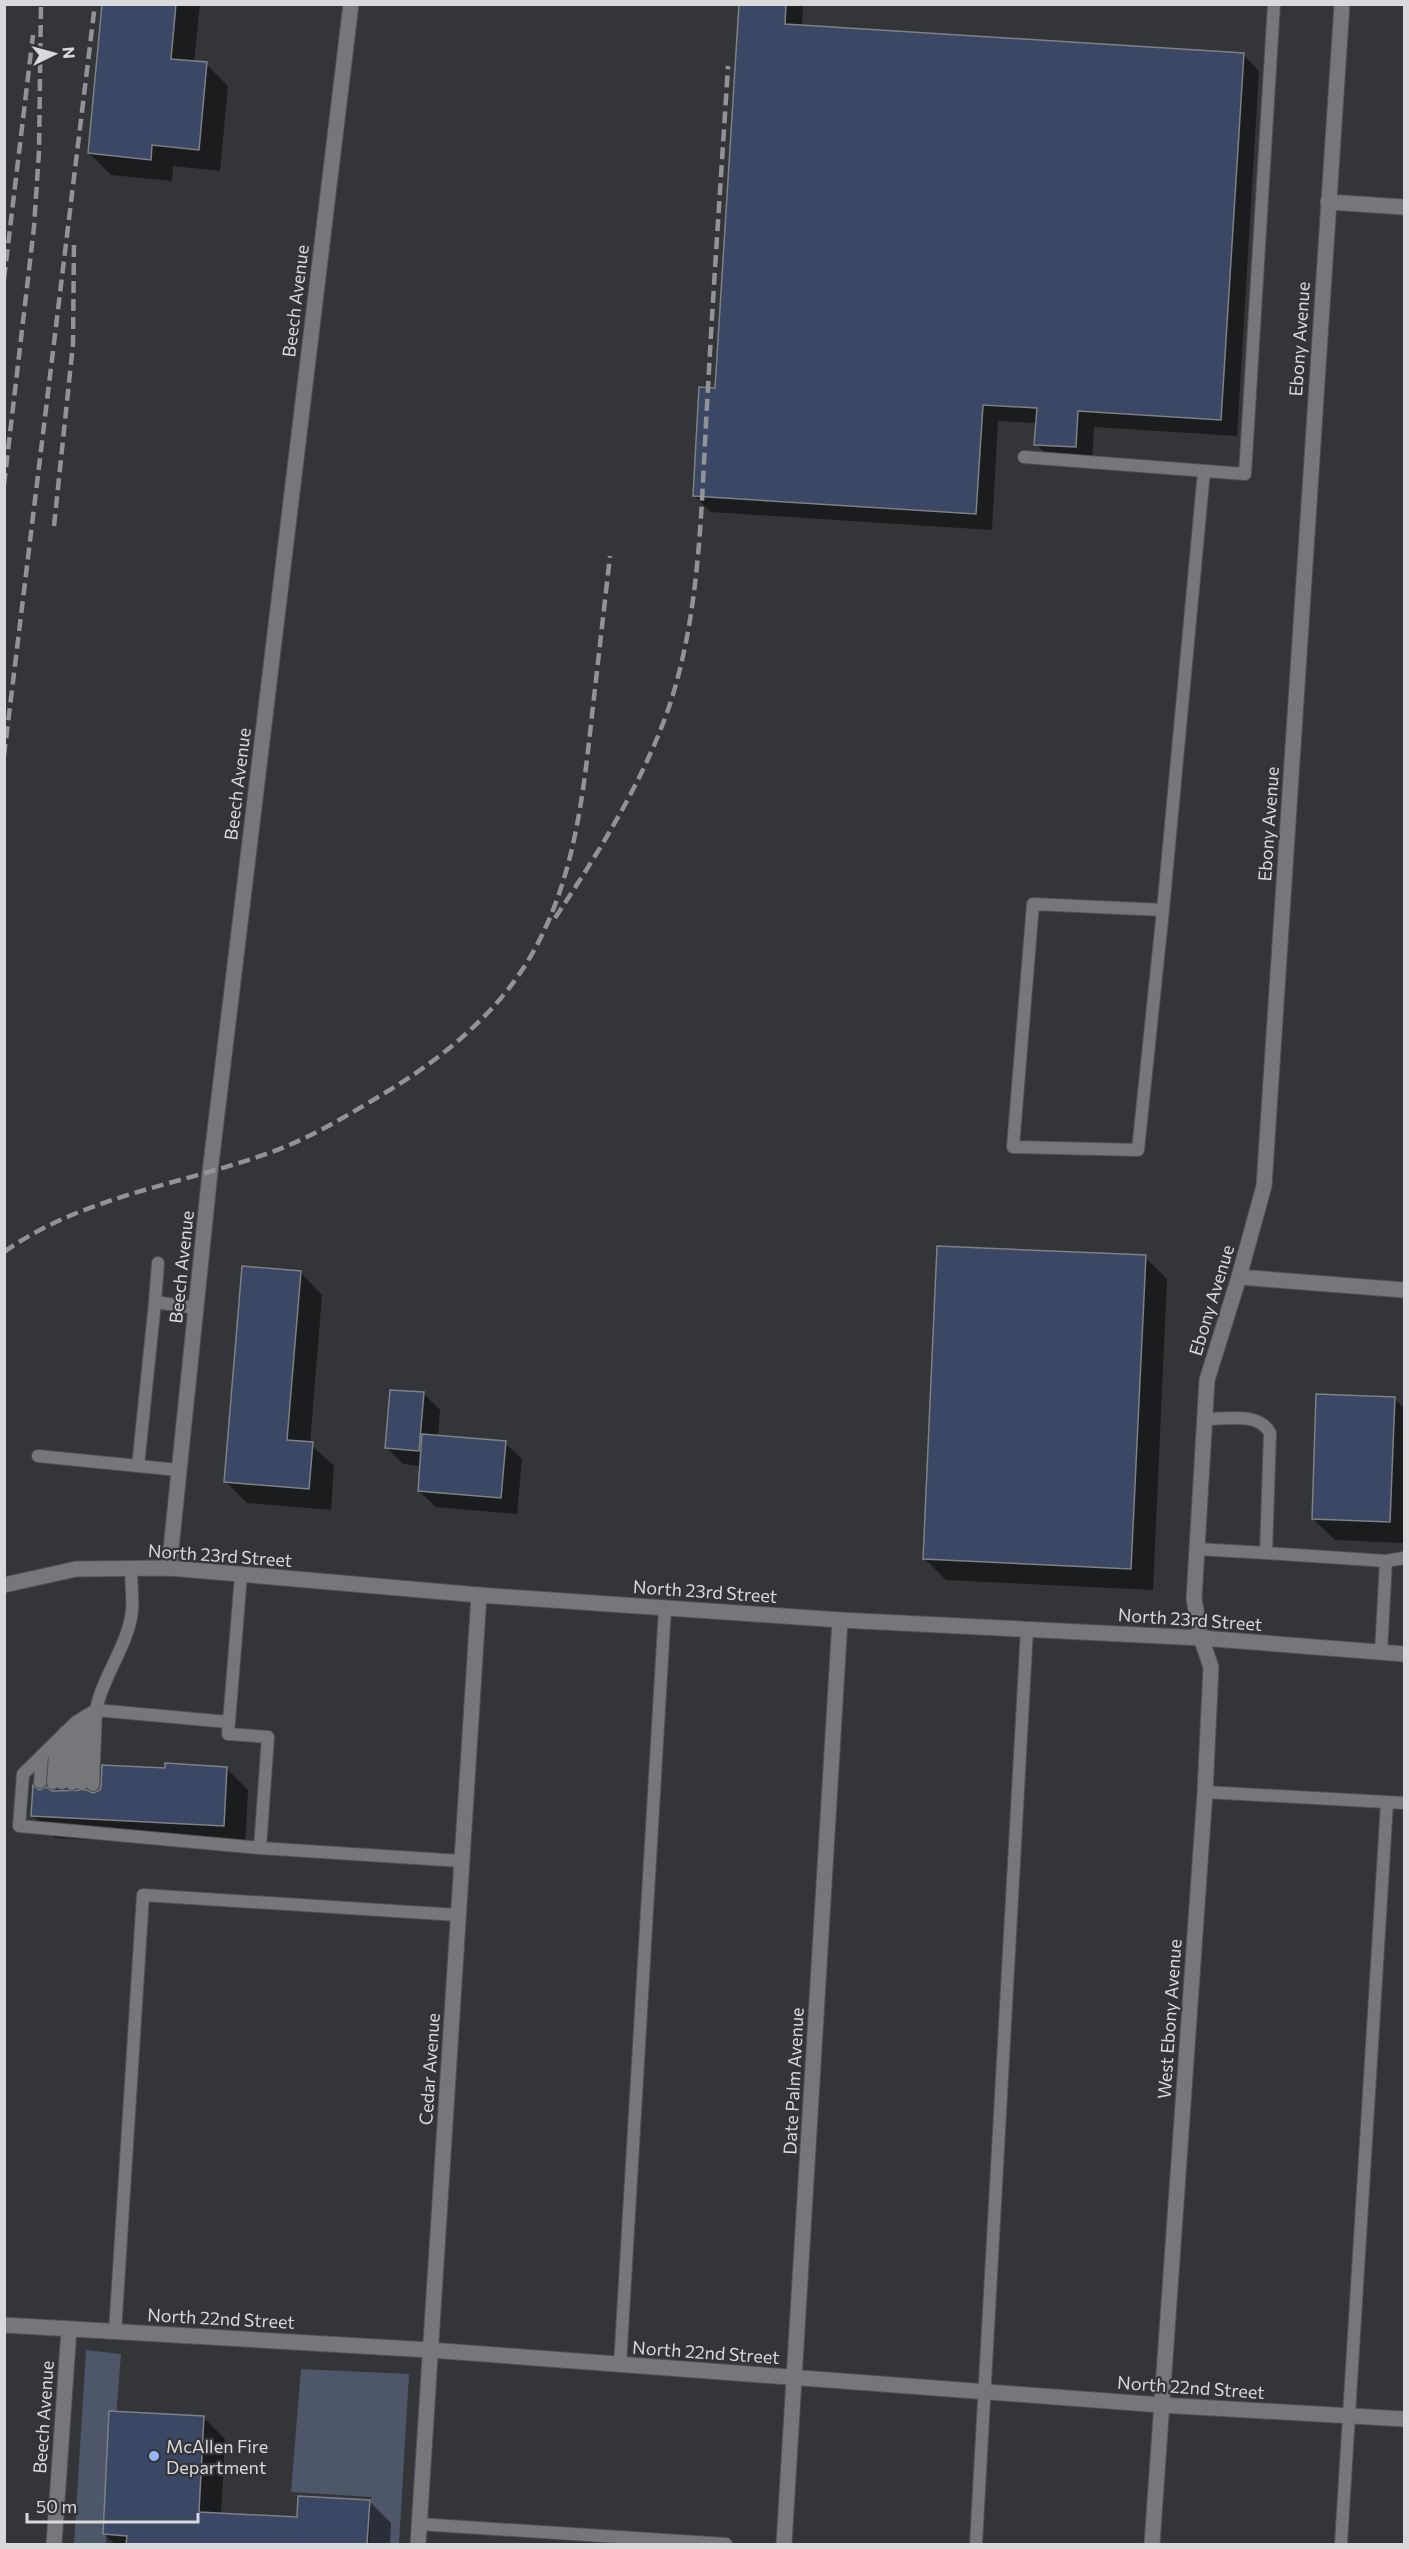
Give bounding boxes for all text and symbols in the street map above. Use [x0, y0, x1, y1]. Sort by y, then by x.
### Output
north arrow [24, 24, 84, 84]
text: N [59, 46, 79, 59]
street label: Beech Avenue [277, 243, 313, 359]
street label: Ebony Avenue [1284, 281, 1314, 397]
street label: Beech Avenue [219, 726, 255, 842]
street label: Ebony Avenue [1253, 766, 1283, 882]
street label: Beech Avenue [164, 1210, 198, 1324]
street label: Ebony Avenue [1184, 1242, 1238, 1358]
street label: North 23rd Street [147, 1539, 293, 1571]
street label: North 23rd Street [632, 1575, 778, 1607]
street label: North 23rd Street [1117, 1603, 1263, 1635]
street label: West Ebony Avenue [1152, 1938, 1186, 2100]
street label: Date Palm Avenue [778, 2007, 808, 2155]
street label: Cedar Avenue [414, 2012, 444, 2126]
street label: North 22nd Street [147, 2303, 295, 2333]
street label: North 22nd Street [632, 2336, 780, 2368]
street label: Beech Avenue [28, 2360, 58, 2474]
street label: North 22nd Street [1117, 2371, 1265, 2403]
place label: McAllen Fire Department [166, 2435, 268, 2478]
marker: McAllen Fire Department [147, 2449, 161, 2463]
scale bar [27, 2486, 198, 2524]
text: 50 m [36, 2495, 77, 2517]

